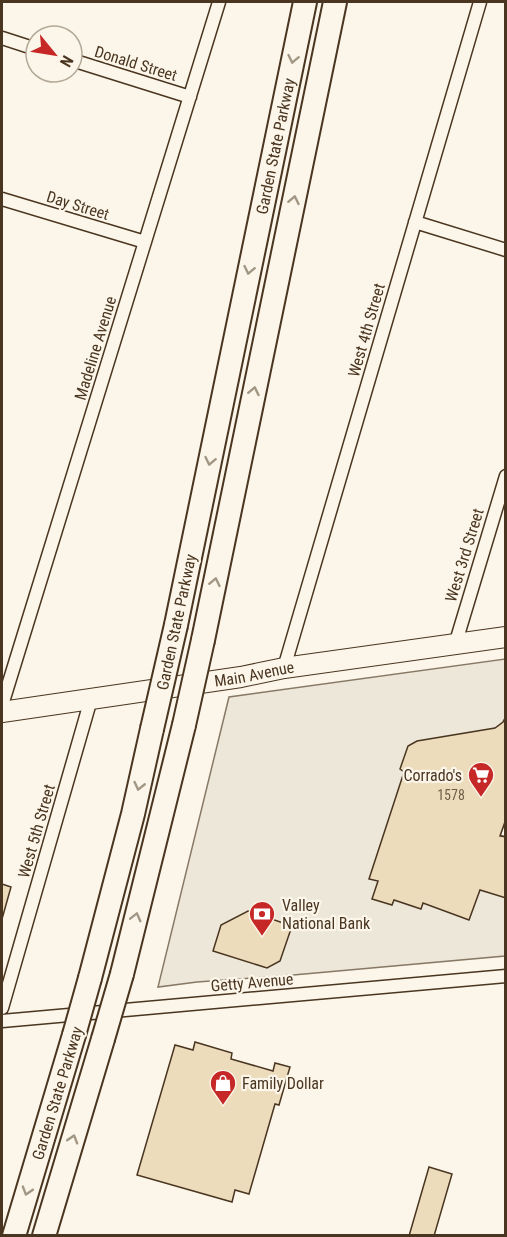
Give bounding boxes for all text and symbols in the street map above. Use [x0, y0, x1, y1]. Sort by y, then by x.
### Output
north arrow [24, 24, 84, 84]
street label: Donald Street [92, 42, 180, 85]
text: N [56, 52, 77, 70]
one-way arrow [287, 53, 300, 63]
street label: Garden State Parkway [252, 76, 299, 216]
street label: Day Street [44, 187, 112, 224]
one-way arrow [286, 196, 299, 206]
one-way arrow [243, 265, 256, 275]
street label: West 4th Street [344, 281, 389, 379]
street label: Madeline Avenue [71, 294, 120, 402]
one-way arrow [247, 387, 260, 397]
one-way arrow [204, 456, 217, 466]
street label: West 3rd Street [441, 506, 488, 604]
street label: Garden State Parkway [153, 552, 200, 692]
one-way arrow [208, 578, 221, 588]
street label: Main Avenue [213, 658, 295, 691]
supermarket icon: Corrado's [466, 760, 496, 798]
place label: Corrado's [403, 766, 462, 785]
one-way arrow [133, 780, 146, 790]
street label: West 5th Street [14, 782, 59, 880]
house number: 1578 [437, 787, 465, 803]
place label: Valley National Bank [282, 896, 371, 933]
bank icon: Valley National Bank [247, 899, 277, 937]
one-way arrow [129, 913, 142, 923]
street label: Getty Avenue [210, 969, 294, 996]
street label: Garden State Parkway [28, 1024, 87, 1162]
shop icon: Family Dollar [208, 1068, 238, 1106]
place label: Family Dollar [242, 1074, 324, 1093]
one-way arrow [66, 1134, 78, 1145]
one-way arrow [22, 1185, 34, 1196]

